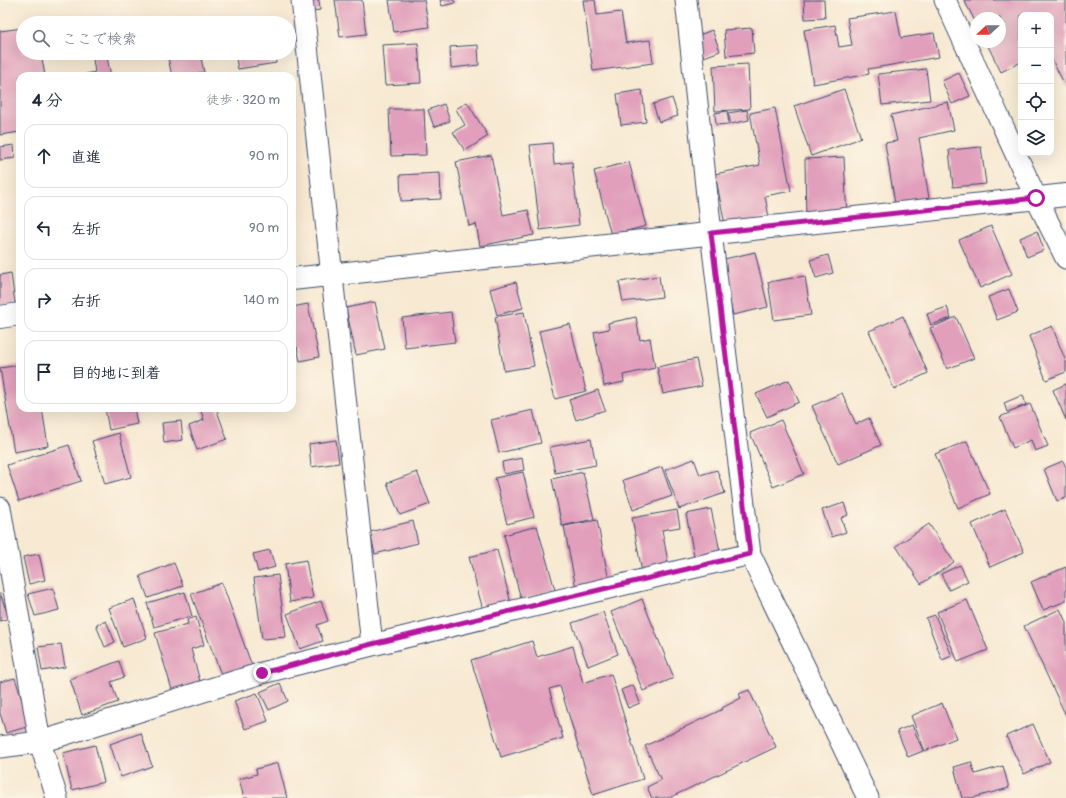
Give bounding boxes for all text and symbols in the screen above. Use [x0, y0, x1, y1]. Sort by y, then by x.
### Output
north arrow [970, 12, 1006, 48]
map controls [1018, 12, 1054, 156]
button: + [1018, 12, 1054, 48]
search box [16, 16, 296, 60]
icon: search [30, 27, 52, 49]
text: ここで検索 [62, 30, 137, 49]
button: − [1018, 48, 1054, 84]
button: locate [1018, 84, 1054, 120]
text: 4 分 [32, 90, 63, 111]
text: 徒歩 · 320 m [206, 92, 280, 108]
button: layers [1018, 120, 1054, 156]
icon: ahead [33, 145, 55, 167]
text: 直進 [71, 148, 101, 167]
text: 90 m [249, 148, 279, 164]
route start [1027, 189, 1045, 207]
icon: left [33, 217, 55, 239]
text: 左折 [71, 220, 101, 239]
text: 90 m [249, 220, 279, 236]
icon: right [33, 289, 55, 311]
text: 右折 [71, 292, 101, 311]
text: 140 m [243, 292, 279, 308]
icon: arrive [33, 361, 55, 383]
text: 目的地に到着 [71, 364, 161, 383]
route end [253, 664, 271, 682]

